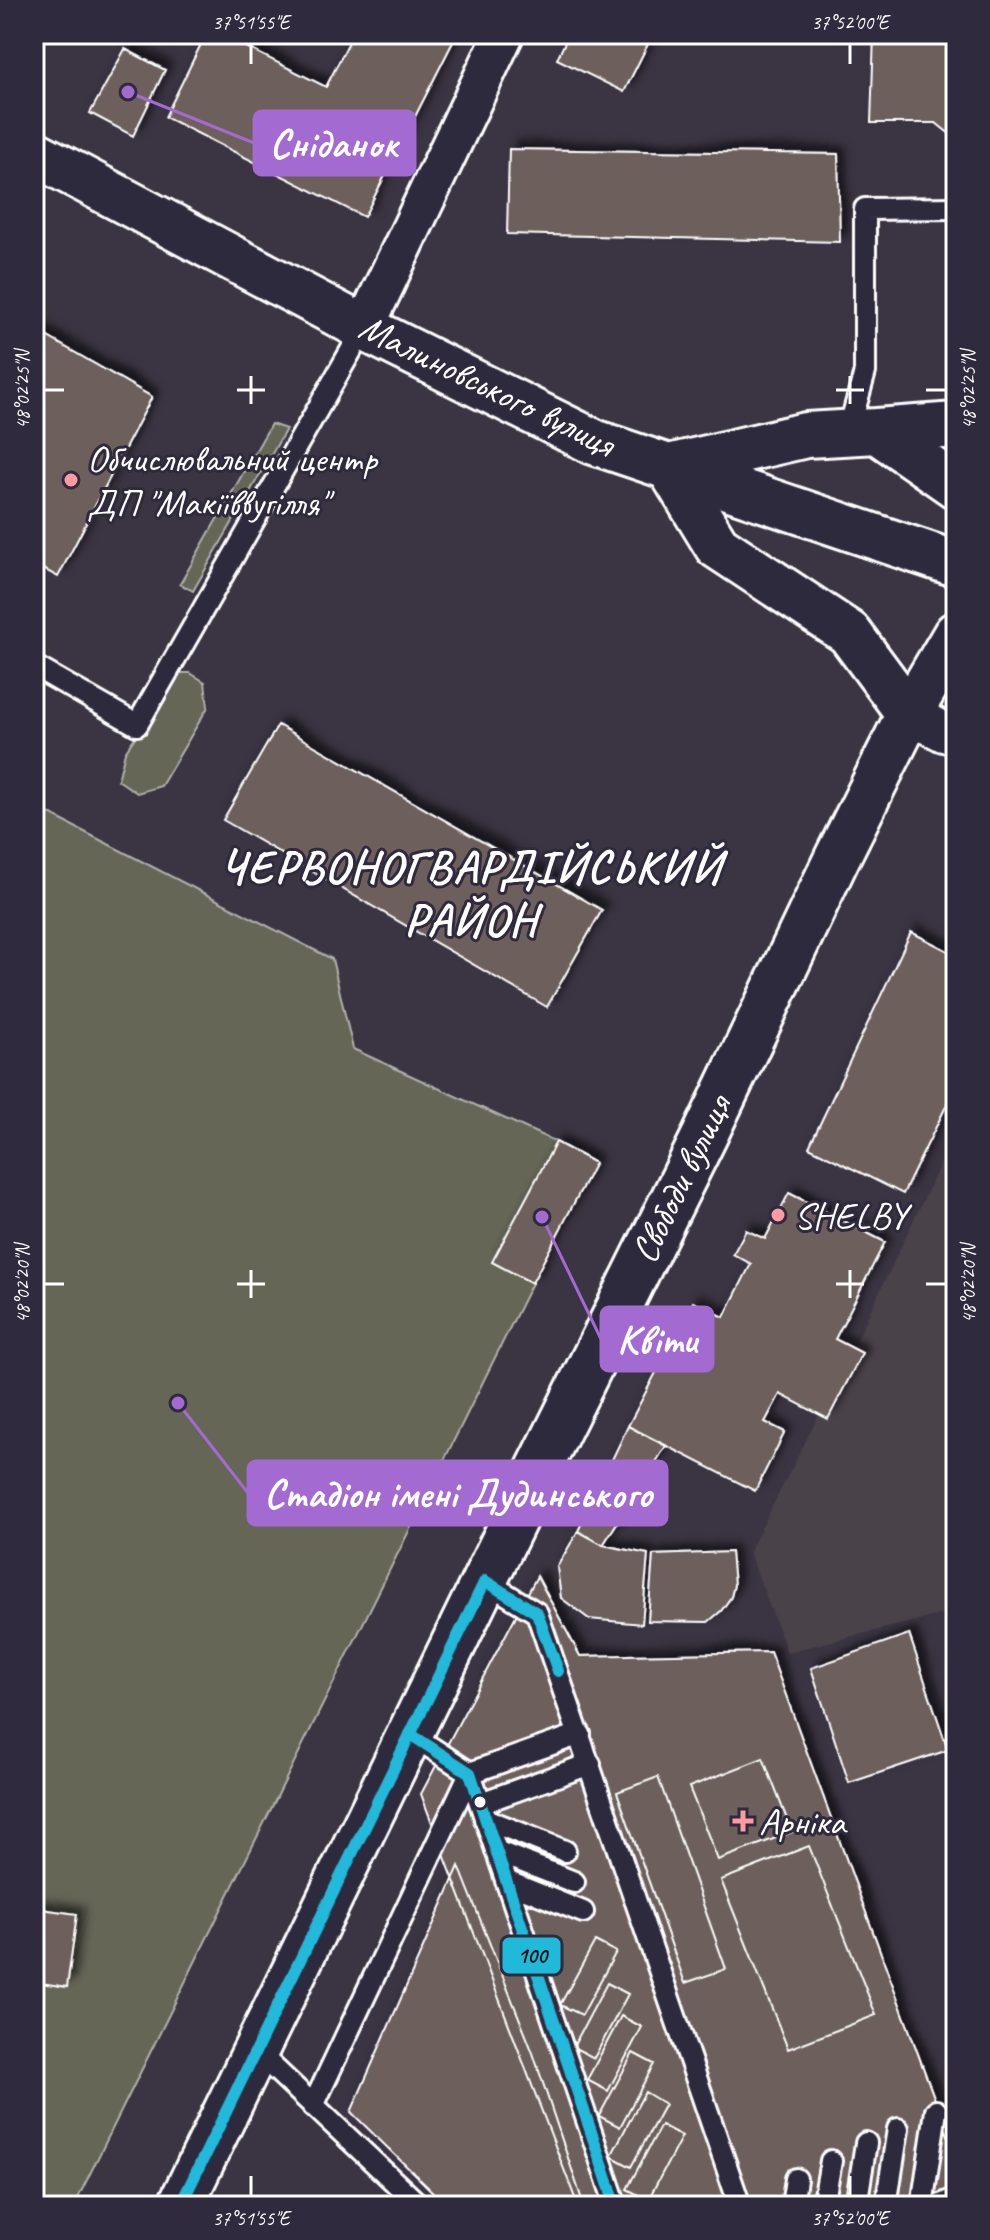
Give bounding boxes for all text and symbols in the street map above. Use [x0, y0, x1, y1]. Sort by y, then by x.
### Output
text: 37°51'55"E [212, 10, 292, 35]
text: 37°52'00"E [811, 10, 891, 35]
callout: Сніданок [254, 111, 415, 175]
text: Сніданок [270, 119, 401, 169]
street label: Малиновського вулиця [352, 303, 625, 468]
text: 48°02'25"N [10, 348, 35, 429]
text: 48°02'25"N [956, 348, 981, 429]
place label: Обчислювальний центр ДП "Макіїввугілля" [87, 435, 378, 526]
marker: Обчислювальний центр ДП "Макіїввугілля" [62, 471, 80, 489]
district label: ЧЕРВОНОГВАРДІЙСЬКИЙ РАЙОН [219, 838, 729, 949]
street label: Свободи вулиця [620, 1085, 743, 1270]
place label: SHELBY [794, 1192, 913, 1239]
marker: SHELBY [769, 1206, 787, 1224]
text: 48°02'20"N [10, 1242, 35, 1323]
text: 48°02'20"N [956, 1242, 981, 1323]
callout: Квіти [601, 1307, 713, 1371]
text: Квіти [617, 1315, 700, 1365]
callout: Стадіон імені Дудинського [248, 1461, 667, 1525]
text: Стадіон імені Дудинського [264, 1469, 654, 1519]
unlabelled marker [472, 1794, 488, 1810]
place label: Арніка [759, 1798, 848, 1845]
marker: Арніка [734, 1812, 752, 1830]
line badge: 100 [501, 1936, 562, 1975]
text: 100 [517, 1942, 549, 1970]
text: 37°51'55"E [212, 2206, 292, 2231]
text: 37°52'00"E [811, 2206, 891, 2231]

